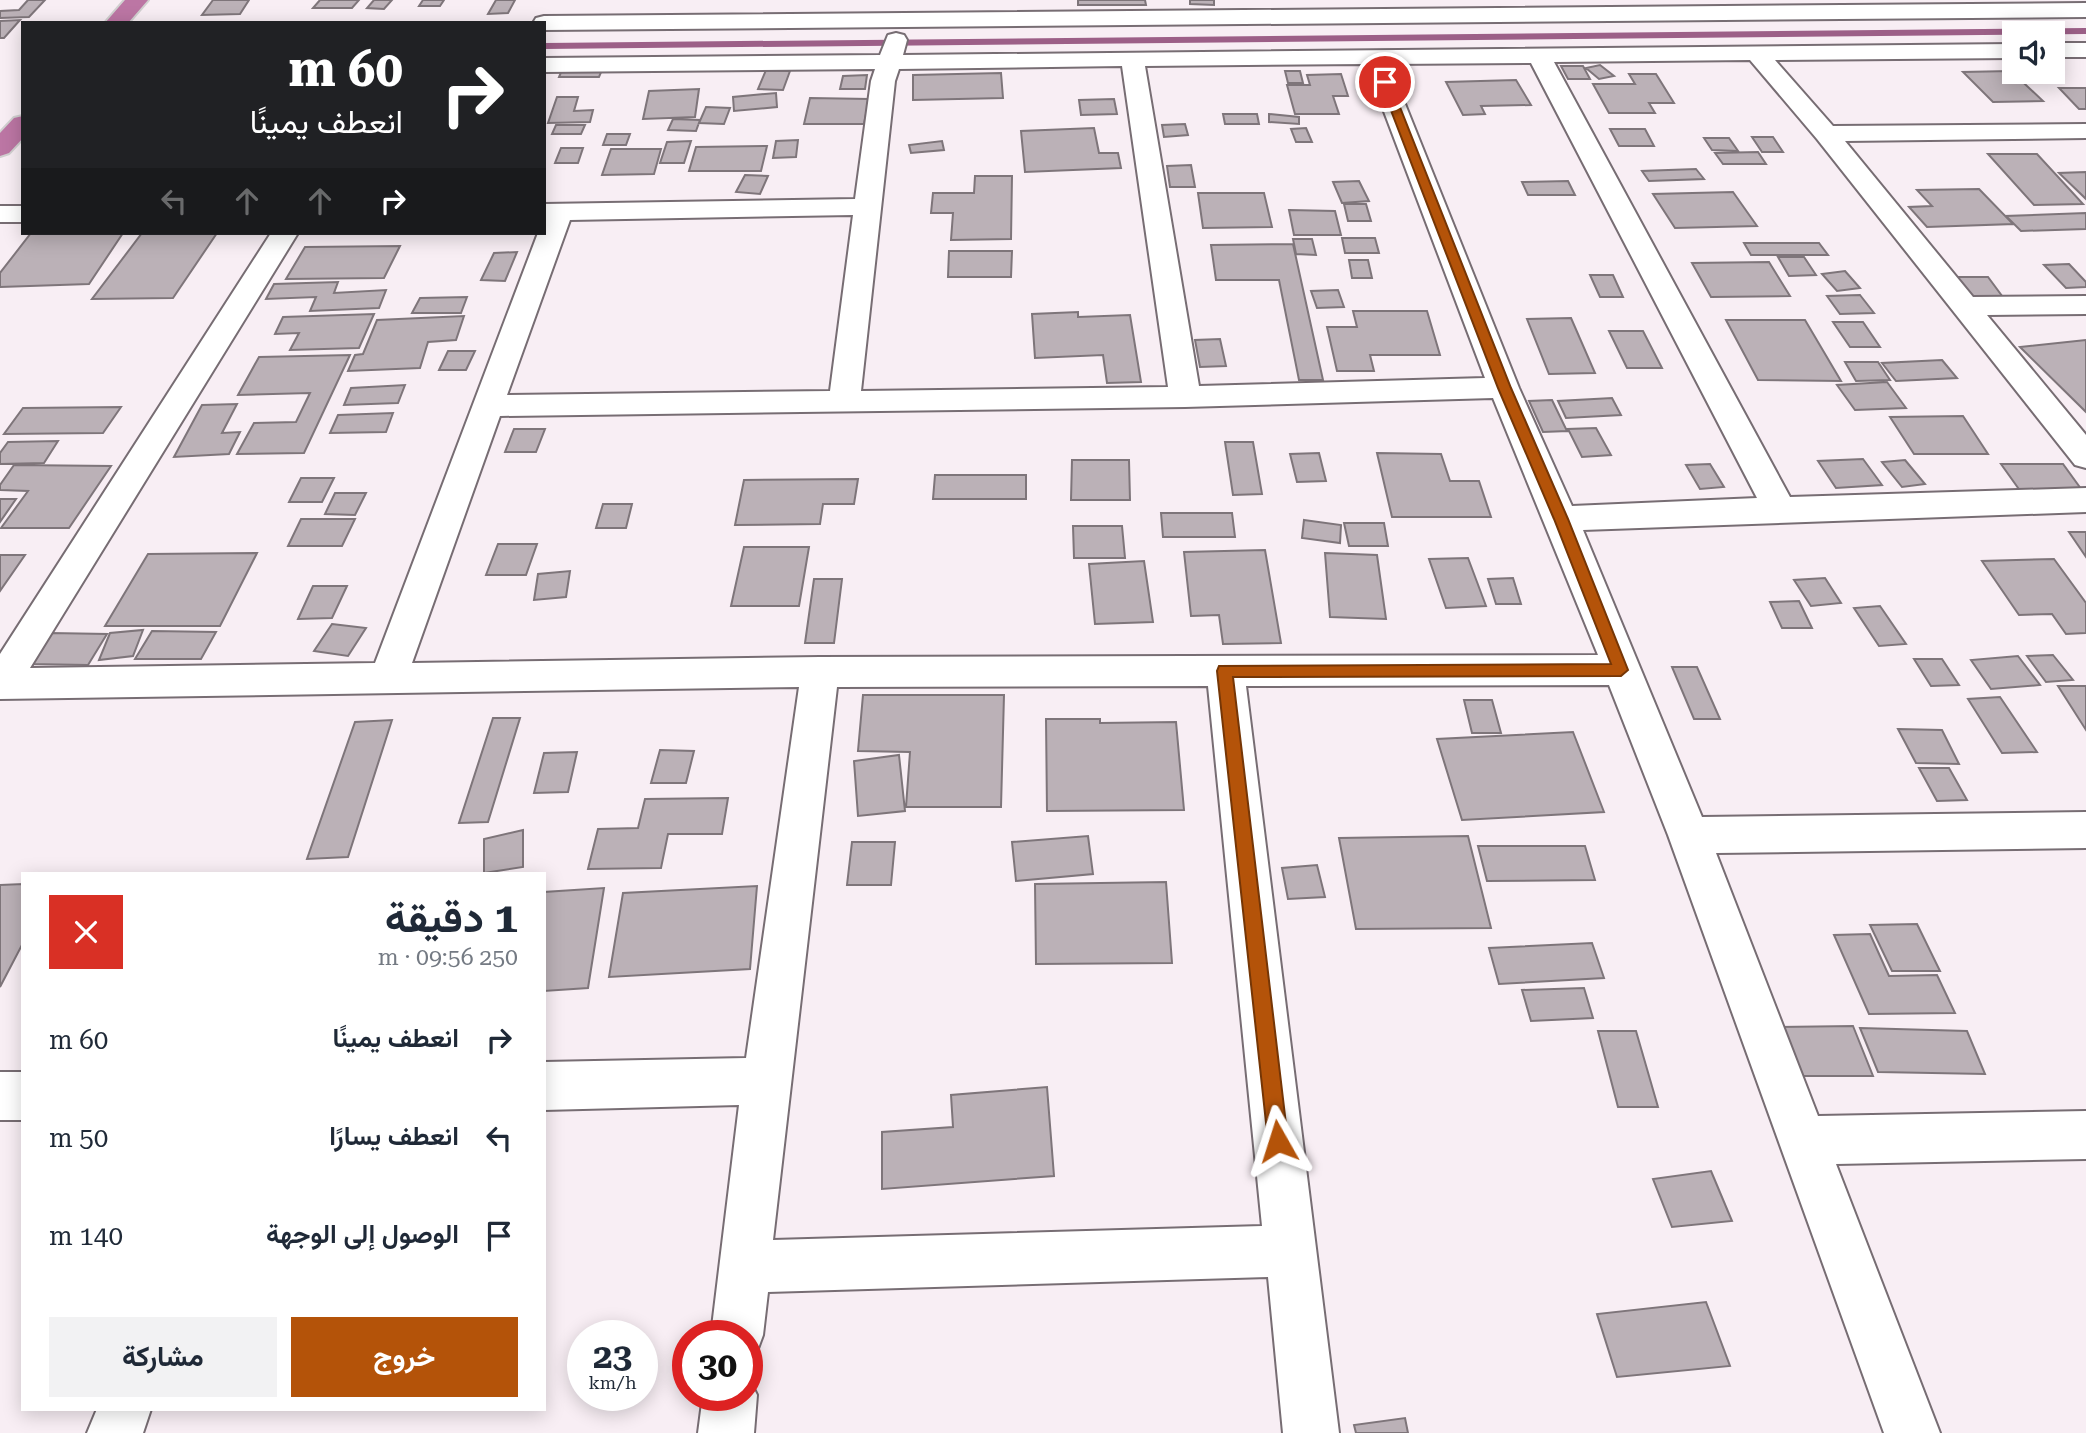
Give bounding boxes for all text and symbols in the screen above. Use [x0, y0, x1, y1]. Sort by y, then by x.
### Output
map controls [2002, 21, 2065, 84]
button: sound [2002, 21, 2065, 84]
text: 60 m [288, 41, 403, 98]
icon: right [427, 49, 518, 140]
pin [1355, 52, 1415, 112]
icon: arrive [1366, 63, 1404, 101]
text: انعطف يمينًا [250, 103, 403, 141]
icon: left [155, 182, 193, 220]
icon: ahead [228, 182, 266, 220]
icon: ahead [301, 182, 339, 220]
icon: right [374, 182, 412, 220]
text: 1 دقيقة [385, 893, 518, 942]
button: close [49, 895, 123, 969]
text: 250 m · 09:56 [378, 944, 518, 971]
icon: right [480, 1021, 518, 1059]
text: انعطف يمينًا [333, 1023, 459, 1053]
text: 60 m [49, 1025, 108, 1055]
position arrow [1241, 1104, 1315, 1178]
icon: left [480, 1119, 518, 1157]
text: انعطف يسارًا [329, 1121, 459, 1151]
text: 50 m [49, 1123, 108, 1153]
icon: arrive [480, 1217, 518, 1255]
text: الوصول إلى الوجهة [266, 1219, 459, 1249]
text: 140 m [49, 1221, 123, 1251]
button: مشاركة [49, 1317, 277, 1397]
button: خروج [291, 1317, 518, 1397]
speed limit sign: 30 [672, 1320, 763, 1411]
text: 23 [593, 1336, 632, 1377]
text: km/h [588, 1372, 637, 1393]

